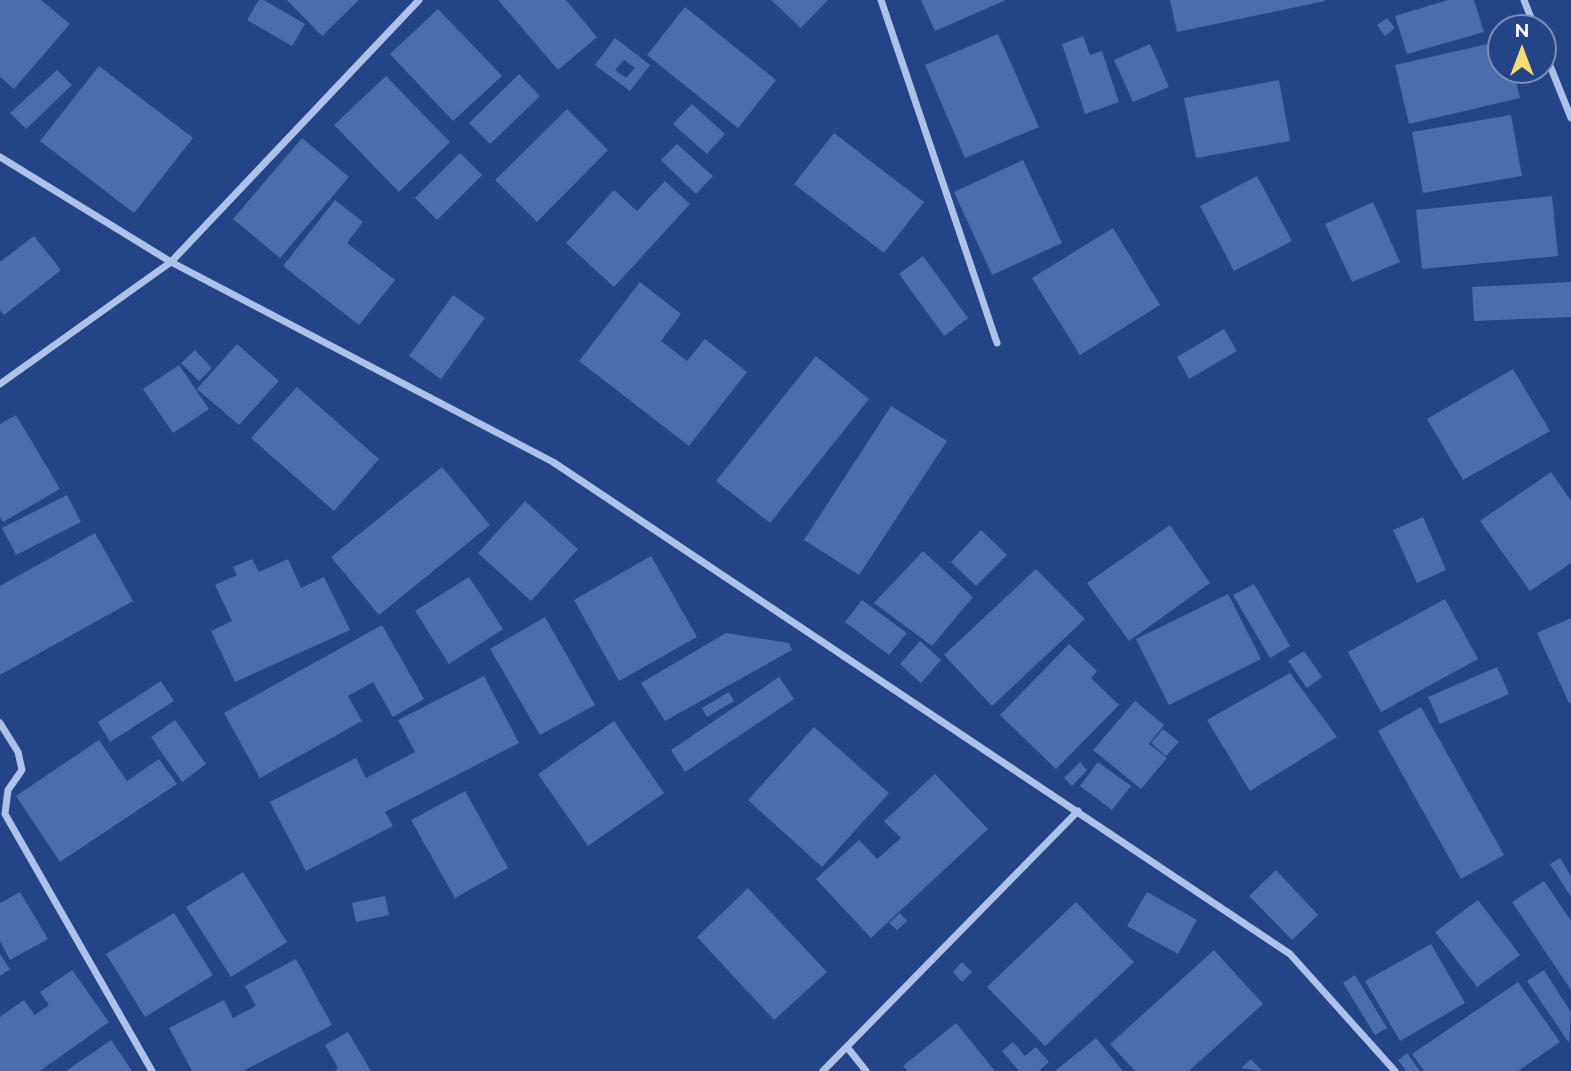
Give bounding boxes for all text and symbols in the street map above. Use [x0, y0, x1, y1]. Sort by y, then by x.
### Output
north arrow [1487, 14, 1557, 84]
text: N [1515, 19, 1529, 41]

